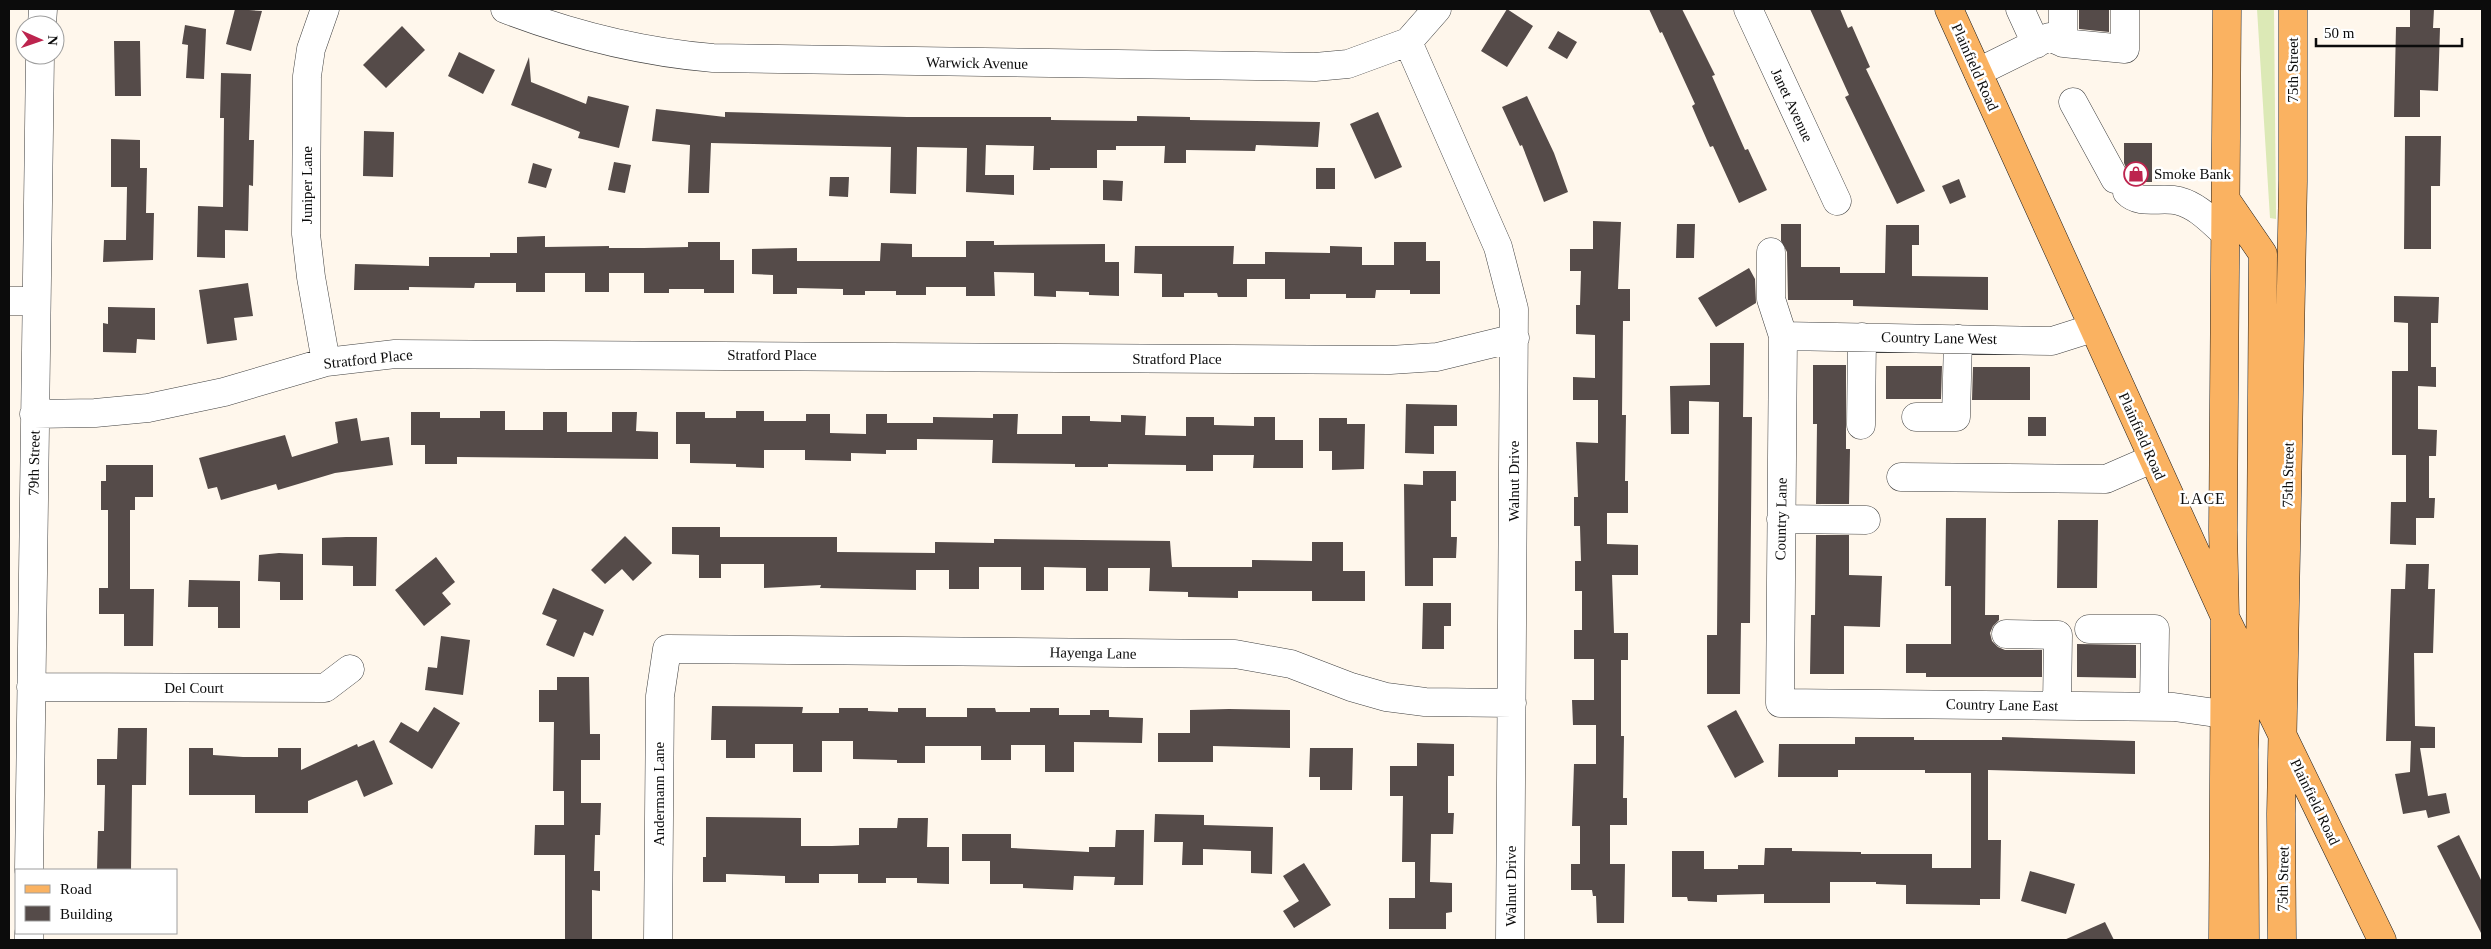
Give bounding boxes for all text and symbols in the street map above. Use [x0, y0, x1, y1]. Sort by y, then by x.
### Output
north arrow [15, 15, 65, 65]
scale bar [2316, 15, 2462, 47]
street label: Plainfield Road [1949, 21, 2002, 114]
text: 50 m [2324, 25, 2355, 41]
text: N [45, 35, 60, 46]
street label: 75th Street [2285, 36, 2301, 103]
street label: Warwick Avenue [926, 54, 1029, 72]
street label: Janet Avenue [1768, 66, 1816, 145]
street label: Juniper Lane [299, 146, 315, 224]
shop icon: Smoke Bank [2123, 161, 2149, 187]
place label: Smoke Bank [2154, 166, 2232, 182]
street label: Country Lane West [1881, 329, 1998, 347]
street label: Stratford Place [323, 346, 414, 372]
street label: Stratford Place [727, 347, 817, 363]
street label: Stratford Place [1132, 351, 1222, 367]
street label: Plainfield Road [2116, 390, 2169, 483]
street label: 79th Street [25, 429, 43, 496]
street label: Walnut Drive [1506, 440, 1522, 521]
street label: 75th Street [2279, 441, 2297, 508]
street label: Country Lane [1772, 477, 1790, 561]
district label: LACE [2180, 490, 2226, 507]
street label: Hayenga Lane [1049, 644, 1137, 662]
street label: Del Court [164, 680, 225, 696]
street label: Country Lane East [1946, 696, 2059, 714]
street label: Andermann Lane [651, 741, 667, 846]
street label: Plainfield Road [2287, 756, 2343, 848]
street label: Walnut Drive [1503, 845, 1519, 926]
street label: 75th Street [2274, 845, 2292, 912]
legend [15, 869, 178, 934]
text: Road [60, 881, 92, 897]
text: Building [60, 906, 113, 922]

